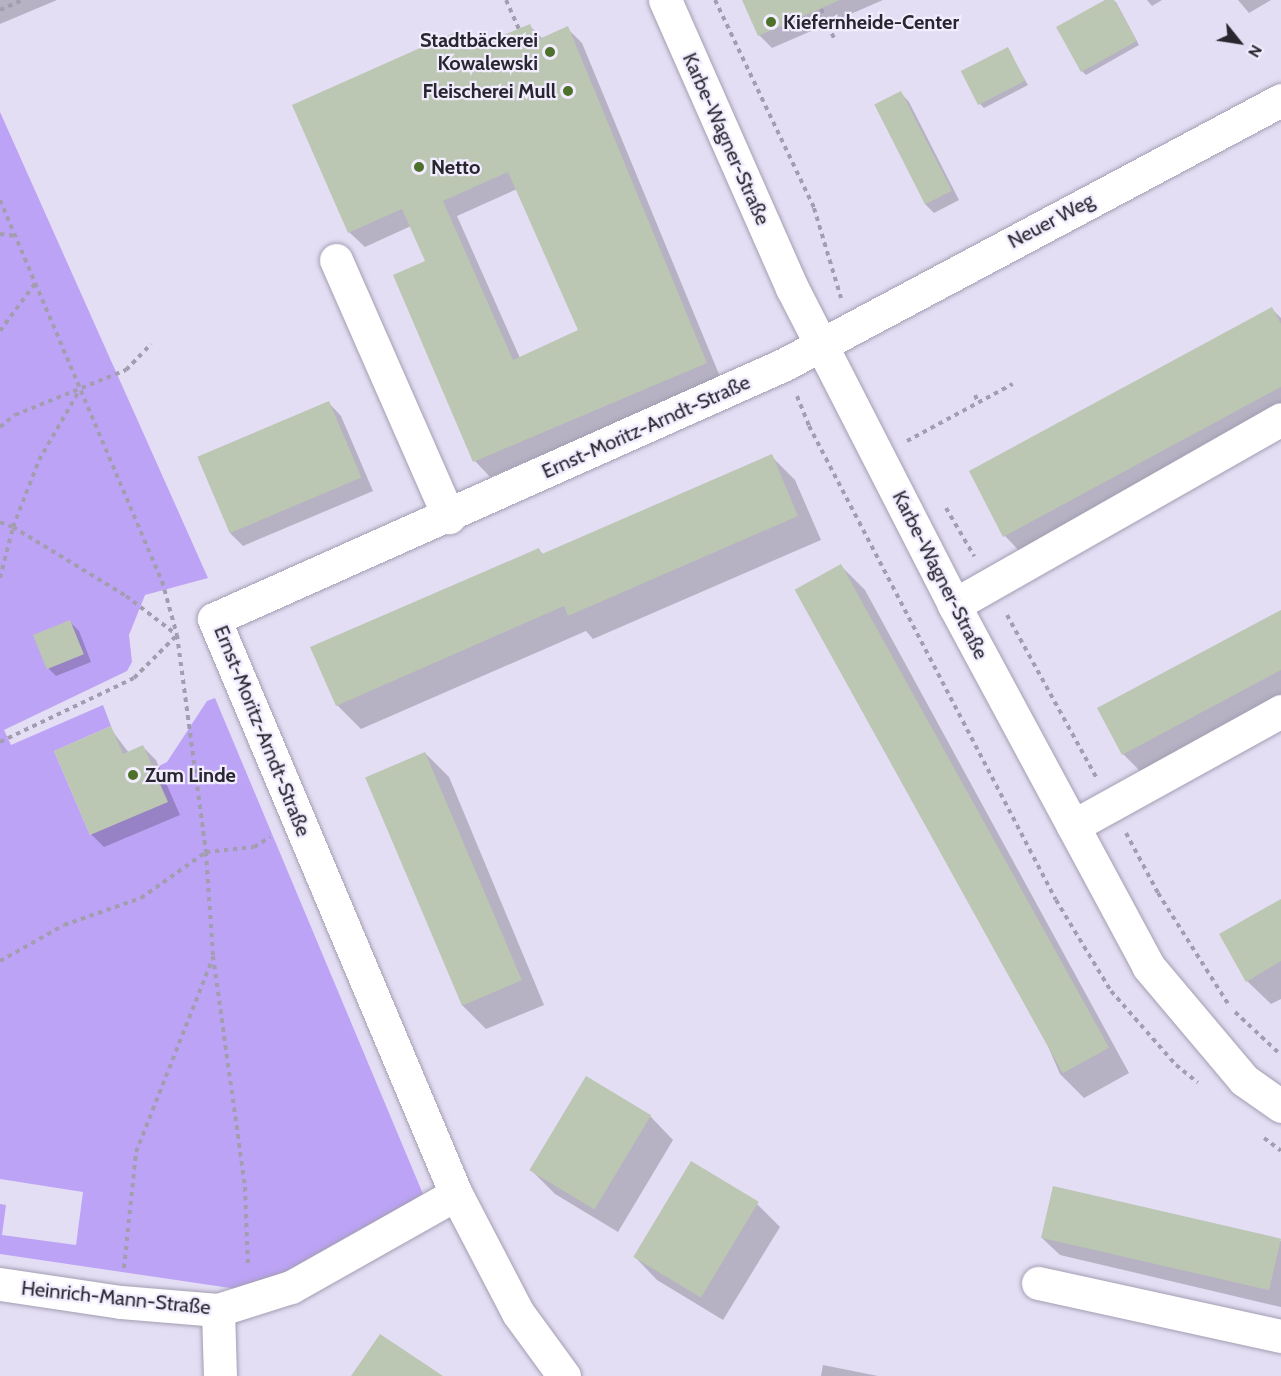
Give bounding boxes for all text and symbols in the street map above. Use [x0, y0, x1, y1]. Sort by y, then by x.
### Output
place label: Kiefernheide-Center [783, 10, 959, 34]
north arrow [1209, 12, 1269, 72]
marker: Kiefernheide-Center [764, 15, 778, 29]
place label: Stadtbäckerei Kowalewski [420, 28, 538, 75]
text: N [1244, 42, 1266, 61]
marker: Stadtbäckerei Kowalewski [543, 45, 557, 59]
street label: Karbe-Wagner-Straße [677, 49, 775, 229]
place label: Fleischerei Mull [422, 79, 556, 103]
marker: Fleischerei Mull [561, 84, 575, 98]
place label: Netto [431, 155, 480, 179]
marker: Netto [412, 160, 426, 174]
street label: Neuer Weg [1004, 188, 1098, 254]
street label: Ernst-Moritz-Arndt-Straße [538, 370, 754, 484]
street label: Karbe-Wagner-Straße [887, 487, 993, 663]
street label: Ernst-Moritz-Arndt-Straße [209, 622, 315, 840]
place label: Zum Linde [145, 763, 236, 787]
marker: Zum Linde [126, 768, 140, 782]
street label: Heinrich-Mann-Straße [20, 1276, 212, 1320]

